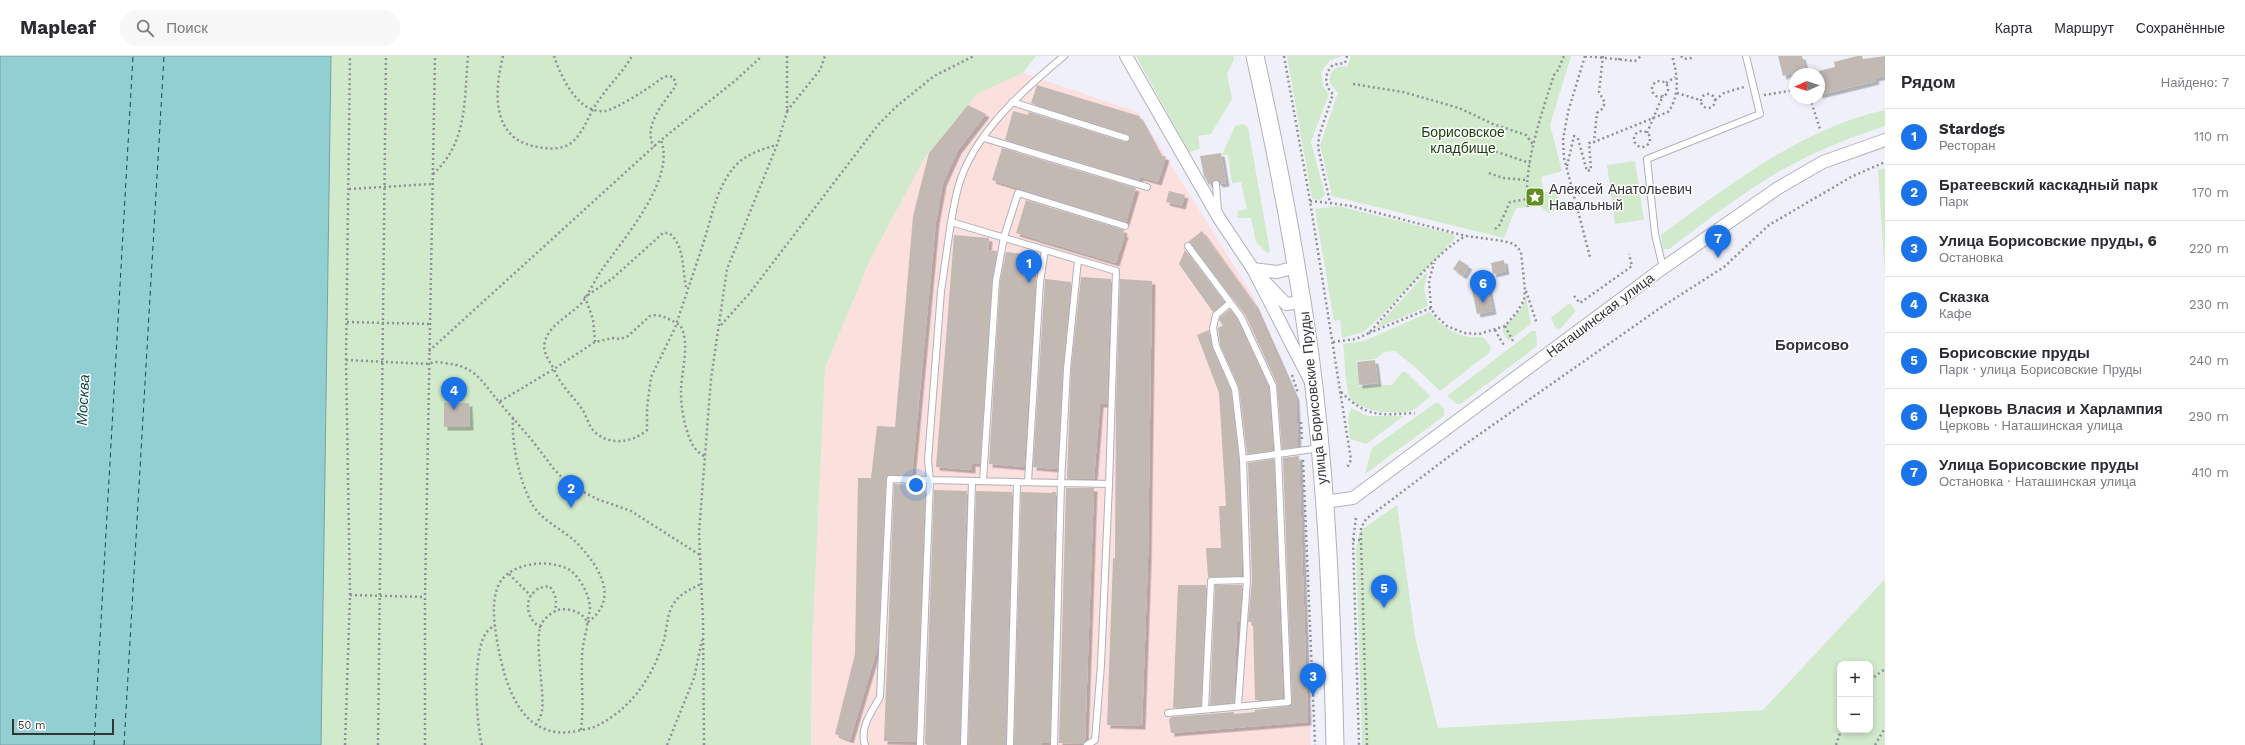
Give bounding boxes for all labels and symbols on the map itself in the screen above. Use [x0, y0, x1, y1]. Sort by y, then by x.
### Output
north arrow [1789, 68, 1825, 104]
park label: Борисовское кладбище [1421, 124, 1505, 156]
place label: Алексей Анатольевич Навальный [1549, 181, 1692, 213]
place icon: Алексей Анатольевич Навальный [1524, 186, 1546, 208]
pin: 7 [1705, 225, 1731, 258]
pin: 1 [1016, 250, 1042, 283]
street label: Наташинская улица [1543, 269, 1657, 361]
pin: 6 [1470, 270, 1496, 303]
street label: улица Борисовские Пруды [1296, 311, 1330, 485]
district label: Борисово [1775, 336, 1849, 354]
water label: Москва [73, 374, 93, 426]
pin: 4 [441, 377, 467, 410]
pin: 2 [558, 475, 584, 508]
your location [906, 475, 926, 495]
pin: 5 [1371, 575, 1397, 608]
pin: 3 [1300, 663, 1326, 696]
scale bar [12, 717, 114, 736]

